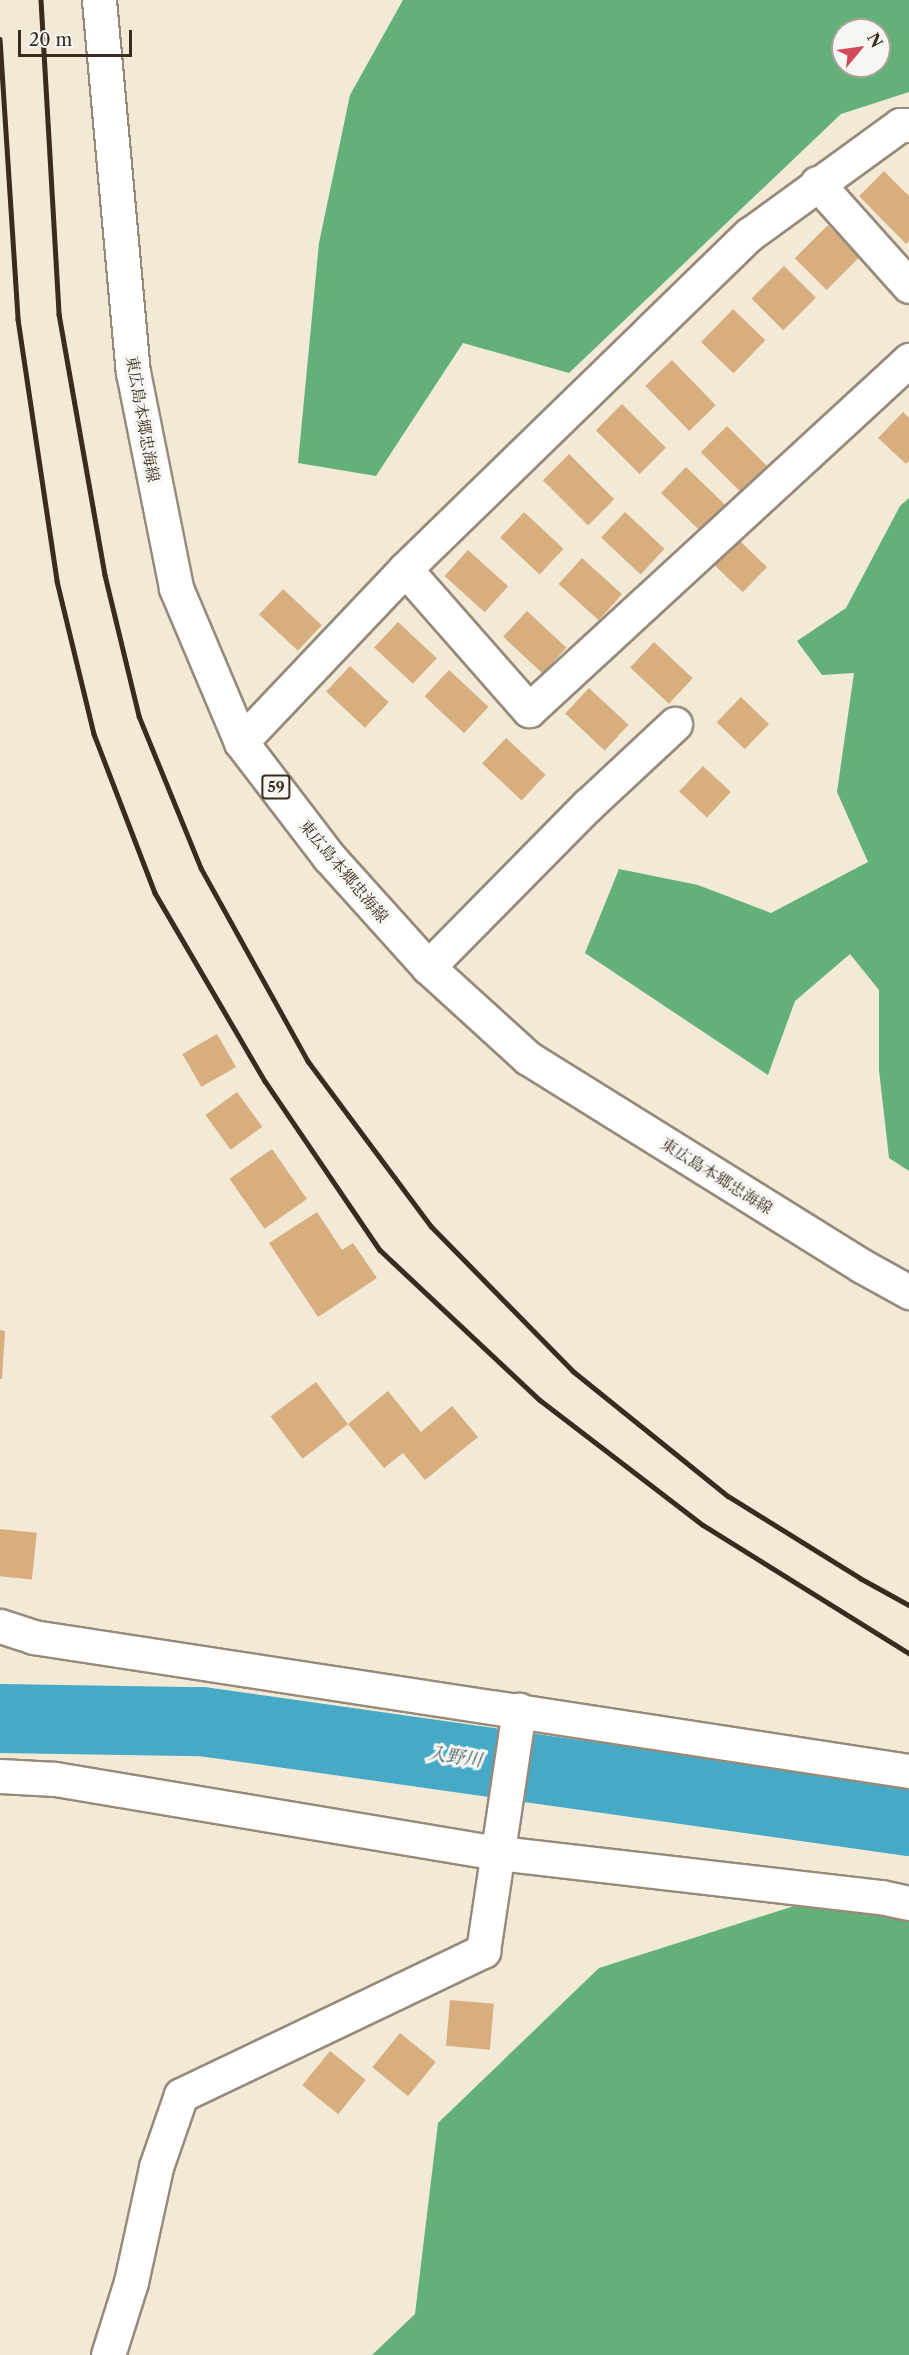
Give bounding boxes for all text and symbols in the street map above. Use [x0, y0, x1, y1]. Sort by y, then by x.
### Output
scale bar [21, 18, 135, 56]
north arrow [831, 18, 891, 78]
text: 20 m [29, 29, 72, 51]
text: N [863, 29, 887, 51]
street label: 東広島本郷忠海線 [122, 354, 164, 484]
road number: 59 [261, 775, 291, 799]
street label: 東広島本郷忠海線 [296, 816, 392, 926]
street label: 東広島本郷忠海線 [658, 1134, 776, 1218]
water label: 入野川 [427, 1743, 483, 1771]

